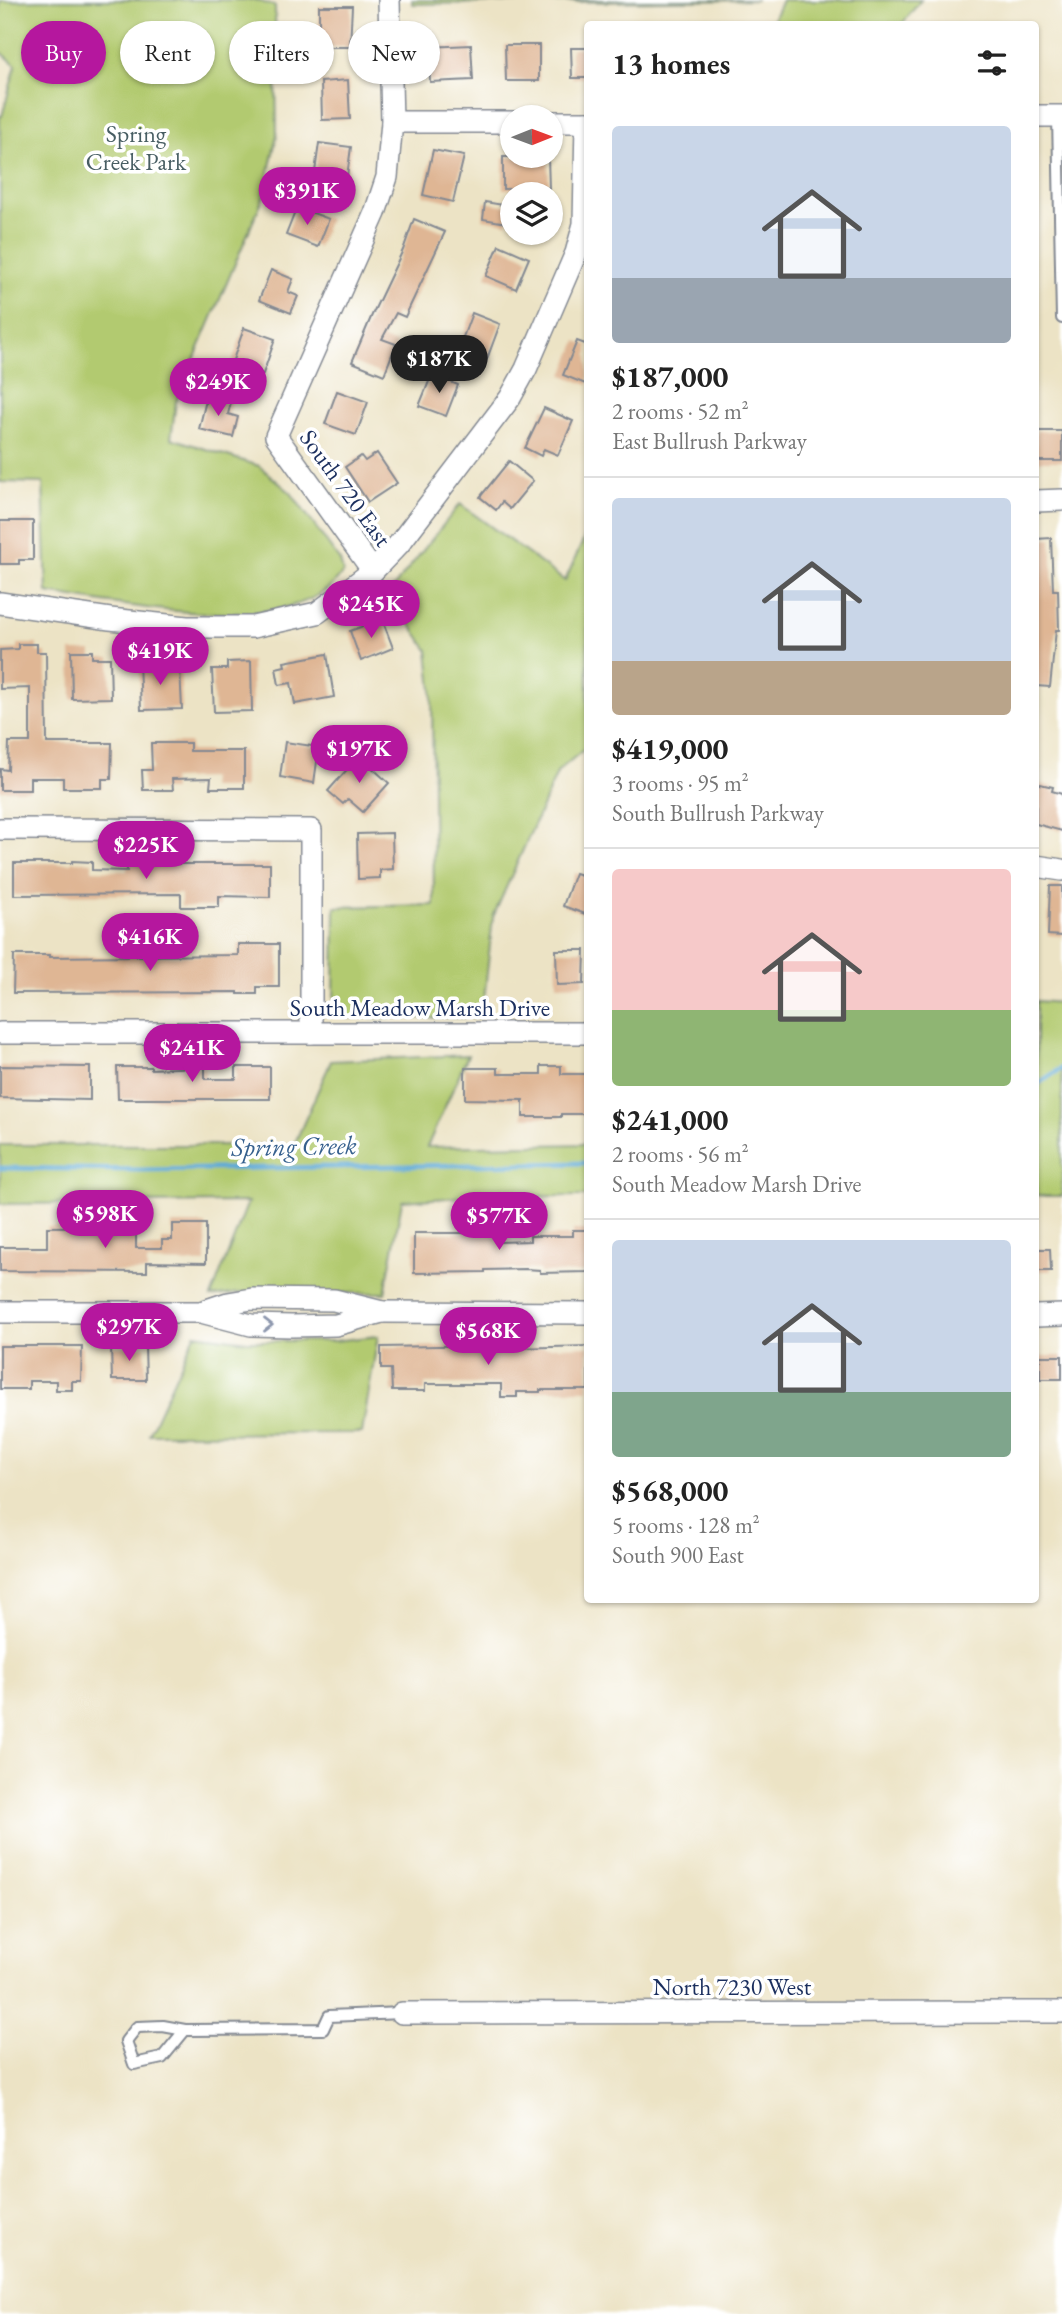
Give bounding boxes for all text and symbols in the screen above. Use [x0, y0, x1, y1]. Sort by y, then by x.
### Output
chip: Buy [21, 21, 106, 84]
chip: Rent [120, 21, 215, 84]
chip: Filters [229, 21, 334, 84]
chip: New [348, 21, 440, 84]
text: 13 homes [612, 44, 730, 83]
icon: filters [973, 44, 1011, 82]
north arrow [500, 105, 564, 168]
map controls [500, 105, 563, 245]
park label: Spring Creek Park [86, 118, 187, 177]
pin: $391K [258, 168, 356, 227]
icon: home [749, 171, 875, 297]
text: $391K [275, 175, 339, 205]
button: layers [500, 182, 563, 245]
pin: $187K [390, 336, 488, 395]
text: $187K [407, 343, 471, 373]
text: $187,000 [612, 357, 728, 396]
pin: $249K [169, 358, 267, 418]
text: $249K [186, 366, 250, 396]
text: 2 rooms · 52 m² [612, 396, 749, 426]
street label: South 720 East [293, 423, 399, 553]
text: East Bullrush Parkway [612, 426, 807, 456]
icon: home [749, 543, 875, 669]
pin: $245K [322, 580, 420, 640]
text: $245K [339, 588, 403, 618]
pin: $419K [111, 628, 209, 687]
text: $419K [128, 635, 192, 665]
pin: $197K [310, 726, 408, 785]
text: $419,000 [612, 729, 728, 768]
text: $197K [327, 733, 391, 763]
text: 3 rooms · 95 m² [612, 768, 749, 798]
text: South Bullrush Parkway [612, 798, 824, 828]
pin: $225K [97, 822, 195, 881]
text: $225K [114, 829, 178, 859]
pin: $416K [101, 914, 199, 973]
icon: home [749, 914, 875, 1040]
text: $416K [118, 921, 182, 951]
street label: South Meadow Marsh Drive [290, 992, 550, 1023]
pin: $241K [143, 1024, 241, 1084]
text: $241K [160, 1032, 224, 1062]
text: $241,000 [612, 1100, 728, 1139]
water label: Spring Creek [230, 1128, 357, 1164]
text: 2 rooms · 56 m² [612, 1139, 749, 1169]
text: South Meadow Marsh Drive [612, 1169, 861, 1199]
pin: $598K [56, 1190, 154, 1250]
pin: $577K [450, 1192, 548, 1252]
text: $598K [73, 1198, 137, 1228]
text: $577K [467, 1200, 531, 1230]
icon: home [749, 1285, 875, 1411]
pin: $297K [80, 1304, 178, 1363]
pin: $568K [439, 1308, 537, 1367]
text: $297K [97, 1311, 161, 1341]
text: $568K [456, 1315, 520, 1345]
one-way arrow [263, 1317, 274, 1333]
text: $568,000 [612, 1471, 728, 1510]
text: 5 rooms · 128 m² [612, 1510, 760, 1540]
text: South 900 East [612, 1540, 744, 1570]
street label: North 7230 West [653, 1971, 812, 2002]

